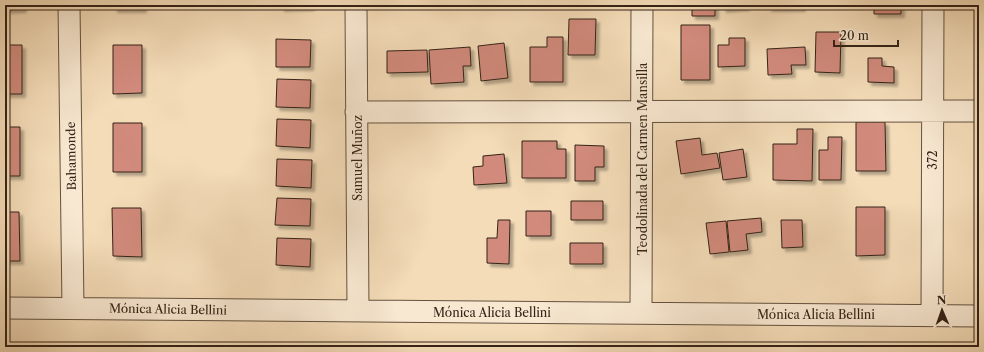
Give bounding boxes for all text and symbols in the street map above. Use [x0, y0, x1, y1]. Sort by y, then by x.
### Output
scale bar [834, 22, 898, 48]
text: 20 m [840, 28, 869, 43]
street label: Teodolinada del Carmen Mansilla [635, 62, 650, 255]
street label: Samuel Muñoz [350, 115, 365, 201]
street label: Bahamonde [63, 121, 79, 190]
street label: 372 [925, 150, 940, 170]
north arrow [922, 290, 962, 330]
text: N [937, 293, 947, 307]
street label: Mónica Alicia Bellini [109, 300, 227, 318]
street label: Mónica Alicia Bellini [433, 305, 551, 320]
street label: Mónica Alicia Bellini [757, 307, 875, 322]

